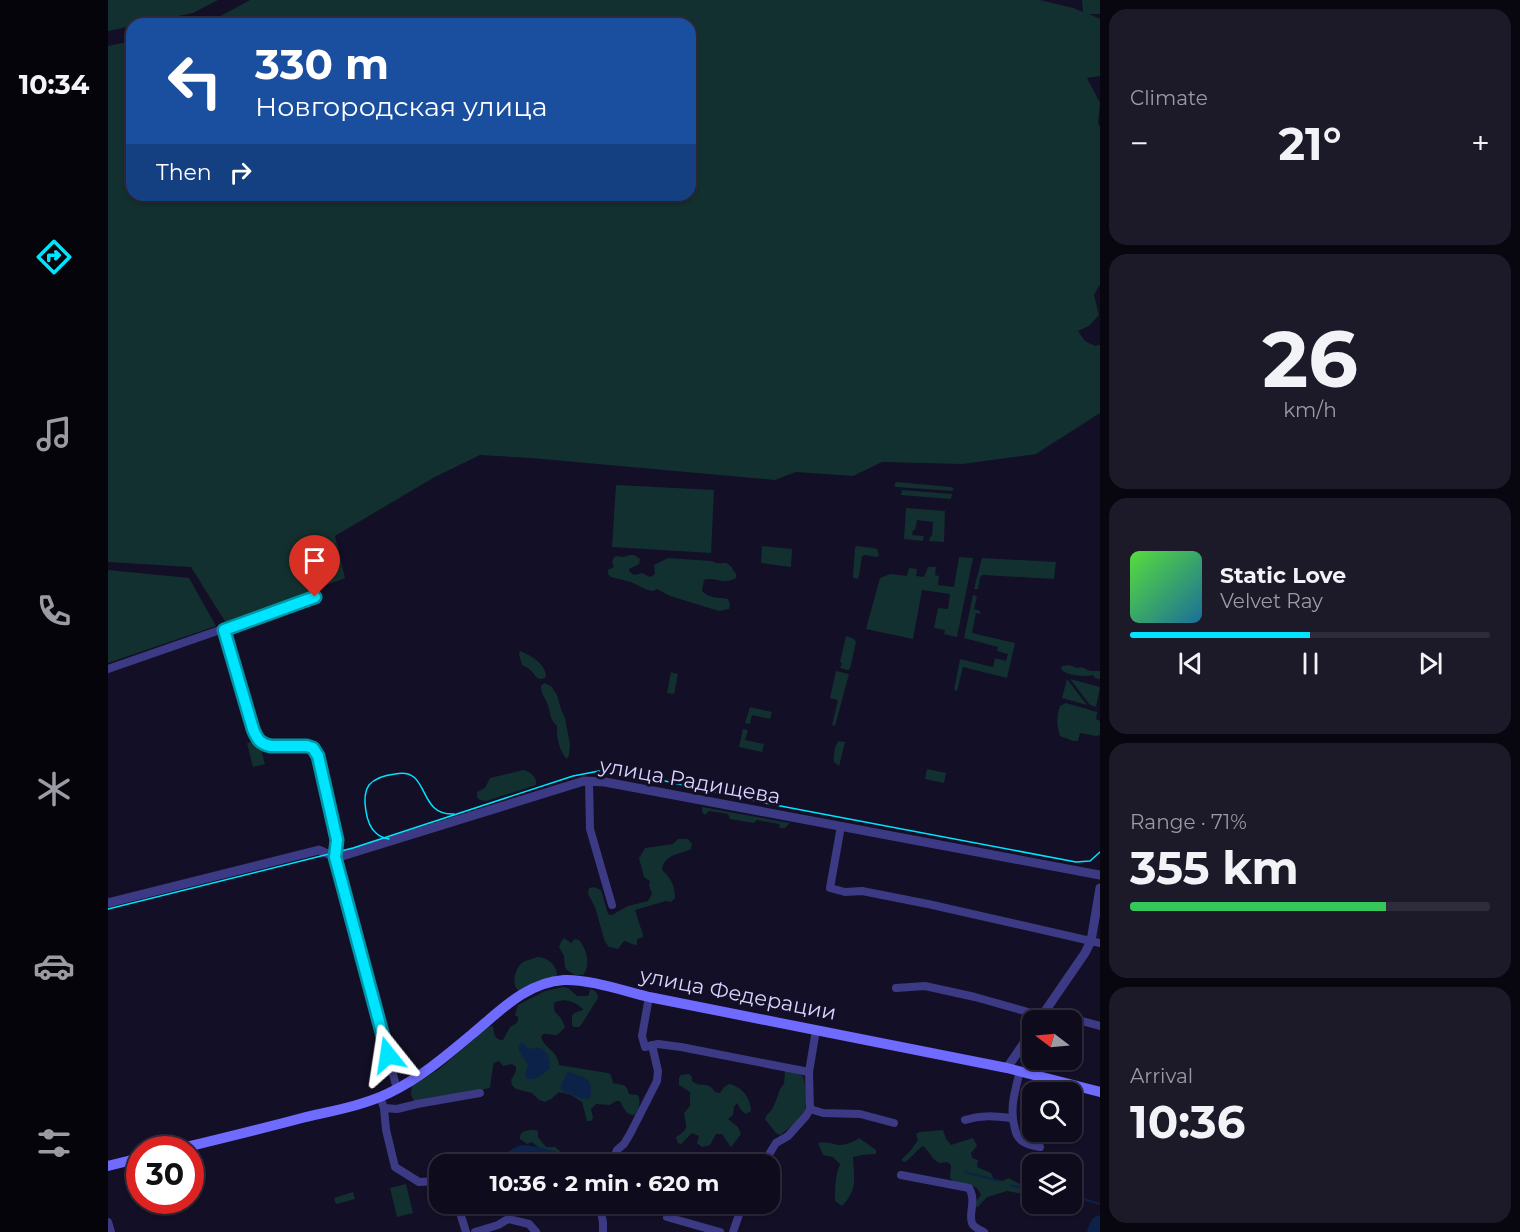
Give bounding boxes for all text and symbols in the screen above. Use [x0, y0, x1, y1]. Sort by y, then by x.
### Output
text: 330 m [255, 38, 389, 90]
icon: left [156, 42, 234, 120]
text: 10:34 [19, 68, 89, 101]
text: Climate [1130, 86, 1208, 110]
text: Новгородская улица [255, 90, 547, 123]
text: 21° [1278, 116, 1342, 171]
text: − [1130, 123, 1149, 163]
text: + [1471, 123, 1490, 163]
icon: right [224, 156, 257, 189]
text: Then [156, 159, 212, 186]
icon: directions [33, 236, 75, 278]
text: 26 [1262, 311, 1358, 407]
text: km/h [1283, 398, 1337, 422]
icon: music [33, 413, 75, 455]
pin [289, 535, 340, 597]
icon: arrive [298, 544, 331, 577]
text: Static Love [1220, 562, 1346, 589]
text: Velvet Ray [1220, 589, 1323, 613]
icon: phone [33, 590, 75, 632]
icon: previous [1174, 647, 1207, 680]
icon: pause [1294, 647, 1327, 680]
icon: next [1414, 647, 1447, 680]
street label: улица Радищева [597, 752, 783, 809]
icon: climate [33, 768, 75, 810]
text: Range · 71% [1130, 810, 1247, 834]
text: 355 km [1130, 840, 1299, 895]
icon: car [33, 945, 75, 987]
street label: улица Федерации [637, 962, 838, 1025]
north arrow [1022, 1010, 1082, 1070]
map controls [1022, 1010, 1082, 1214]
position arrow [356, 1023, 420, 1087]
text: Arrival [1130, 1064, 1193, 1088]
button: search [1022, 1082, 1082, 1142]
text: 10:36 [1130, 1094, 1245, 1149]
icon: filters [33, 1122, 75, 1164]
speed limit sign: 30 [126, 1136, 204, 1214]
button: layers [1022, 1154, 1082, 1214]
text: 10:36 · 2 min · 620 m [490, 1170, 719, 1197]

